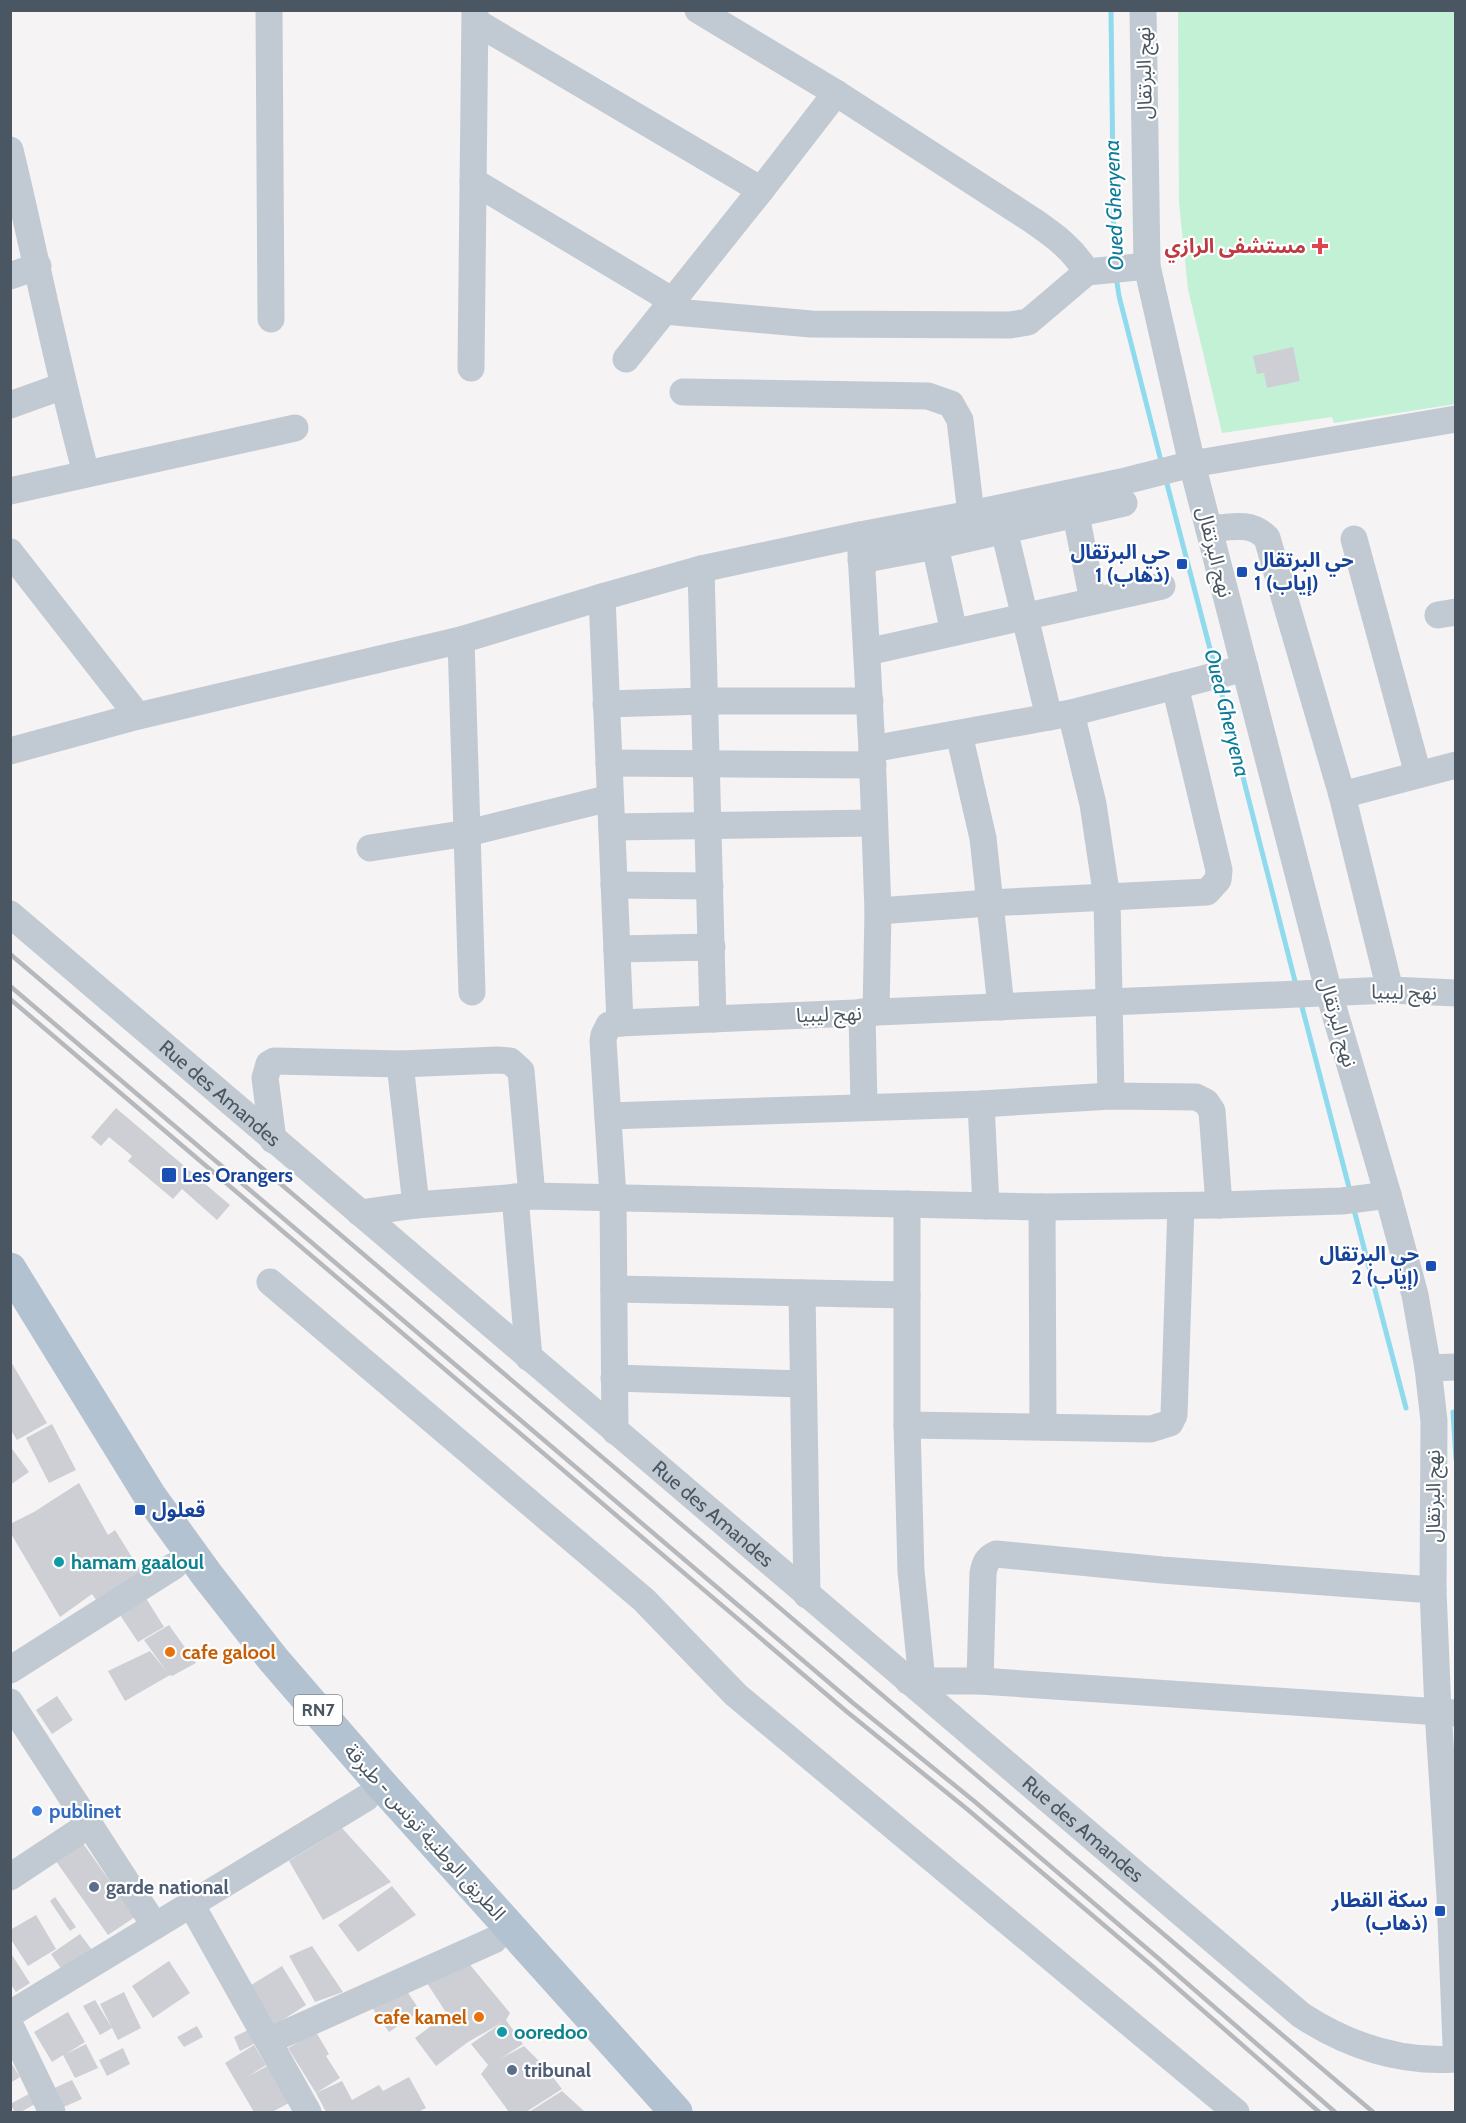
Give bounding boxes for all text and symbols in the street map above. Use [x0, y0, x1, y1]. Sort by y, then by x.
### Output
street label: نهج البرتقال [1131, 26, 1160, 120]
water label: Oued Gheryena [1099, 139, 1128, 271]
place label: مستشفى الرازي [1164, 234, 1306, 263]
marker: مستشفى الرازي [1311, 237, 1329, 255]
street label: نهج البرتقال [1189, 504, 1238, 601]
place label: حي البرتقال 1 (ذهاب) [1071, 540, 1170, 587]
place label: حي البرتقال 1 (إياب) [1254, 548, 1354, 597]
marker: حي البرتقال 1 (ذهاب) [1175, 557, 1189, 571]
marker: حي البرتقال 1 (إياب) [1235, 565, 1249, 579]
water label: Oued Gheryena [1200, 646, 1255, 779]
street label: نهج البرتقال [1311, 974, 1362, 1071]
street label: نهج ليبيا [1371, 979, 1437, 1008]
street label: نهج ليبيا [796, 1001, 862, 1030]
street label: Rue des Amandes [155, 1035, 285, 1151]
place label: Les Orangers [182, 1163, 293, 1187]
marker: Les Orangers [160, 1166, 178, 1184]
place label: حي البرتقال 2 (إياب) [1320, 1242, 1419, 1291]
marker: حي البرتقال 2 (إياب) [1424, 1259, 1438, 1273]
street label: نهج البرتقال [1421, 1450, 1448, 1542]
street label: Rue des Amandes [648, 1455, 778, 1572]
place label: قعلول [152, 1498, 205, 1522]
marker: قعلول [133, 1503, 147, 1517]
place label: hamam gaaloul [71, 1550, 204, 1574]
marker: hamam gaaloul [52, 1555, 66, 1569]
place label: cafe galool [182, 1640, 276, 1664]
marker: cafe galool [163, 1645, 177, 1659]
road number: RN7 [294, 1695, 342, 1725]
street label: الطريق الوطنية تونس - طبرقة [339, 1739, 511, 1926]
street label: Rue des Amandes [1017, 1771, 1148, 1887]
place label: publinet [49, 1799, 121, 1823]
marker: publinet [30, 1804, 44, 1818]
place label: garde national [106, 1875, 229, 1899]
marker: garde national [87, 1880, 101, 1894]
place label: سكة القطار (ذهاب) [1330, 1888, 1428, 1935]
marker: سكة القطار (ذهاب) [1433, 1904, 1447, 1918]
place label: cafe kamel [374, 2005, 467, 2029]
marker: cafe kamel [472, 2010, 486, 2024]
place label: ooredoo [514, 2020, 588, 2044]
marker: ooredoo [495, 2025, 509, 2039]
place label: tribunal [524, 2058, 591, 2082]
marker: tribunal [505, 2063, 519, 2077]

